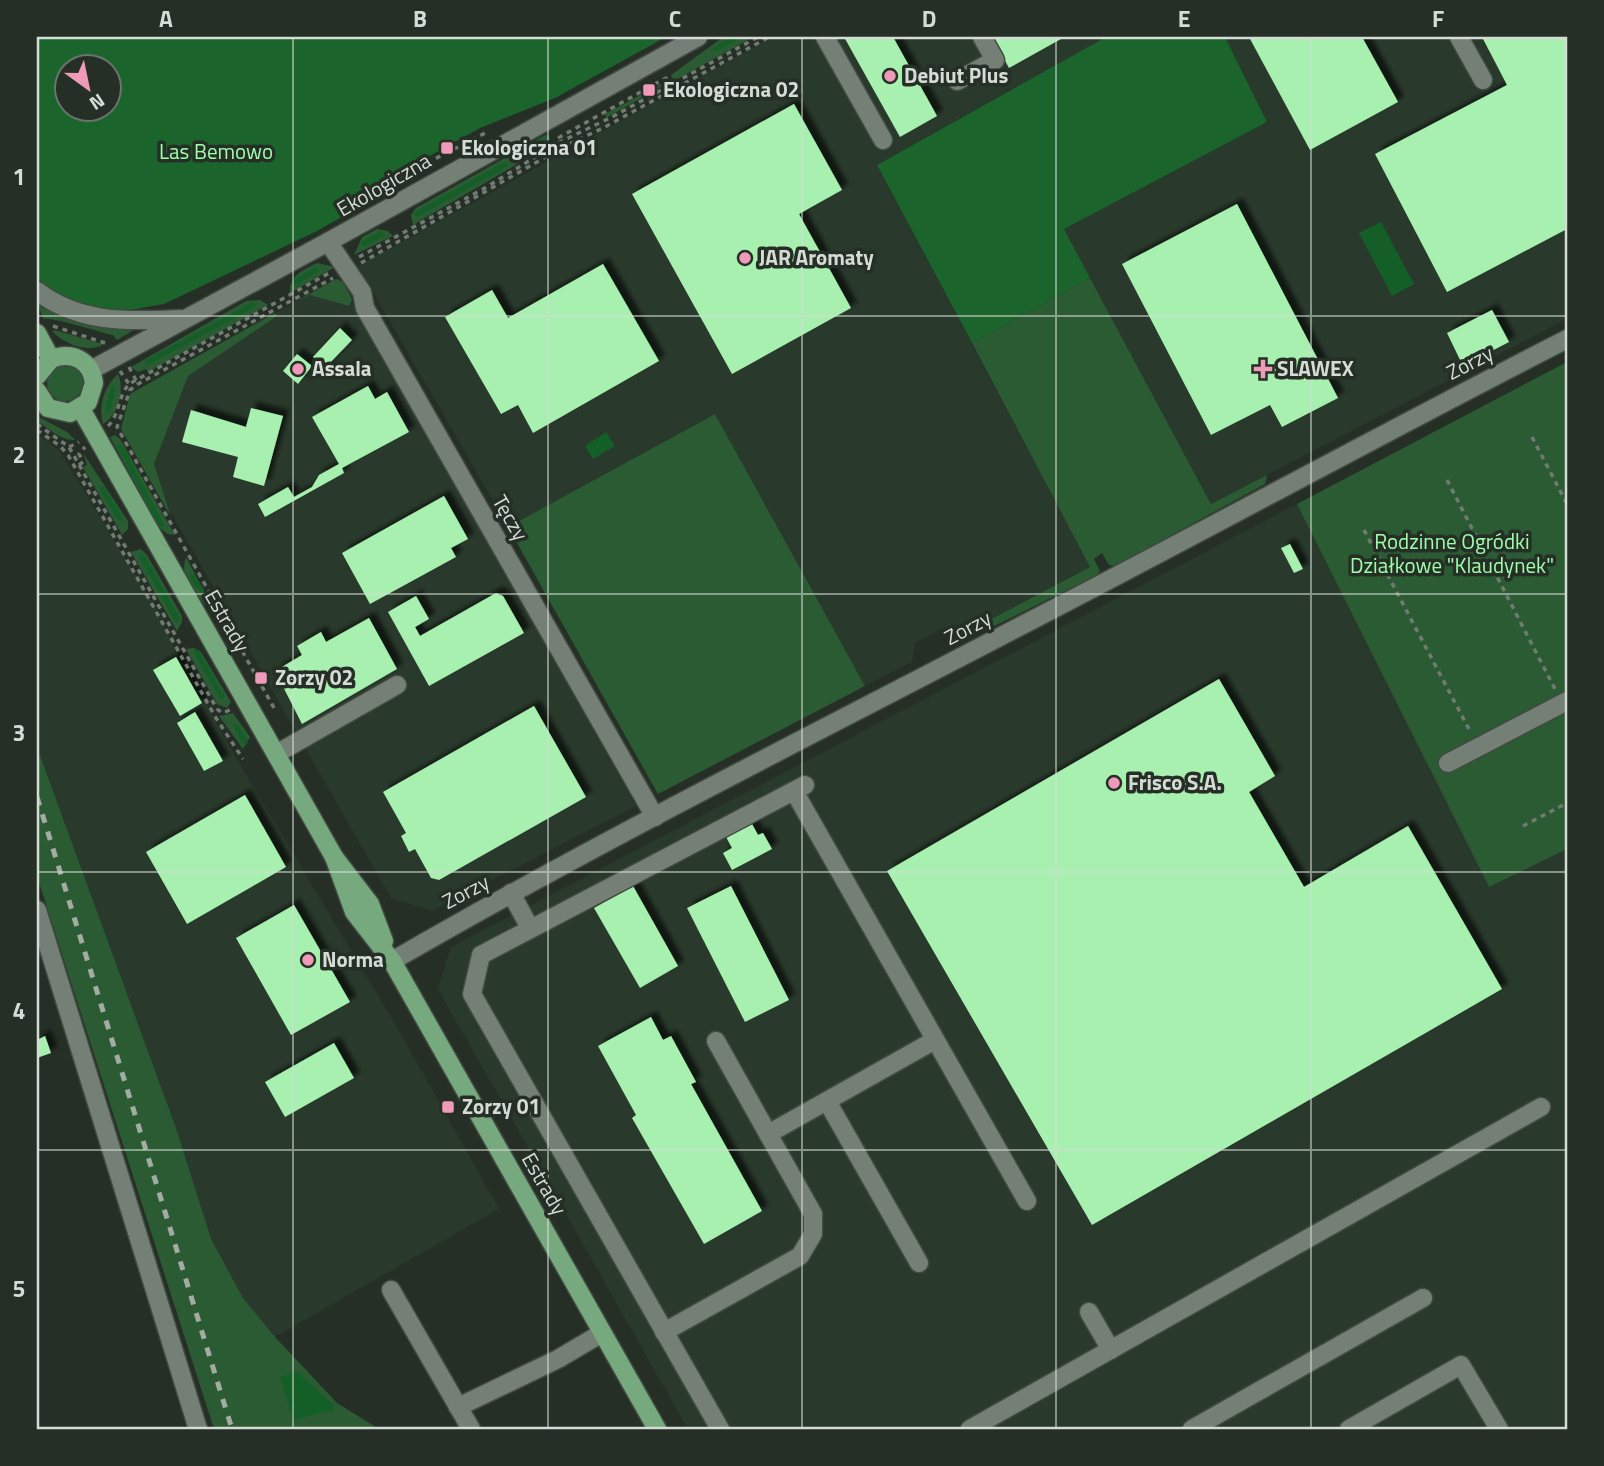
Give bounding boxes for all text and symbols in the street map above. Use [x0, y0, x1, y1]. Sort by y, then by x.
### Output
text: A [159, 1, 173, 36]
text: B [413, 1, 427, 36]
text: C [669, 1, 681, 36]
text: D [922, 1, 936, 36]
text: E [1178, 1, 1190, 36]
text: F [1432, 1, 1444, 36]
north arrow [52, 52, 122, 122]
place label: Debiut Plus [904, 59, 1008, 91]
marker: Debiut Plus [882, 68, 898, 84]
place label: Ekologiczna 02 [663, 73, 799, 105]
marker: Ekologiczna 02 [641, 82, 657, 98]
text: N [84, 87, 111, 118]
place label: Ekologiczna 01 [461, 131, 597, 163]
park label: Las Bemowo [159, 135, 273, 167]
marker: Ekologiczna 01 [439, 140, 455, 156]
street label: Ekologiczna [330, 144, 437, 224]
text: 1 [13, 159, 25, 194]
place label: JAR Aromaty [759, 241, 874, 273]
marker: JAR Aromaty [737, 250, 753, 266]
street label: Zorzy [1440, 337, 1499, 388]
place label: Assala [312, 352, 372, 384]
place label: SLAWEX [1277, 352, 1354, 384]
marker: Assala [290, 361, 306, 377]
marker: SLAWEX [1255, 361, 1271, 377]
text: 2 [13, 437, 25, 472]
street label: Tęczy [485, 488, 537, 547]
park label: Rodzinne Ogródki Działkowe "Klaudynek" [1350, 525, 1554, 581]
street label: Estrady [197, 583, 259, 658]
street label: Zorzy [938, 601, 997, 653]
place label: Zorzy 02 [275, 661, 353, 693]
marker: Zorzy 02 [253, 670, 269, 686]
text: 3 [13, 715, 25, 750]
place label: Frisco S.A. [1128, 766, 1222, 798]
marker: Frisco S.A. [1106, 775, 1122, 791]
street label: Zorzy [436, 865, 495, 917]
place label: Norma [322, 943, 384, 975]
marker: Norma [300, 952, 316, 968]
text: 4 [13, 993, 25, 1028]
place label: Zorzy 01 [462, 1090, 540, 1122]
marker: Zorzy 01 [440, 1099, 456, 1115]
street label: Estrady [514, 1146, 576, 1221]
text: 5 [13, 1271, 25, 1306]

